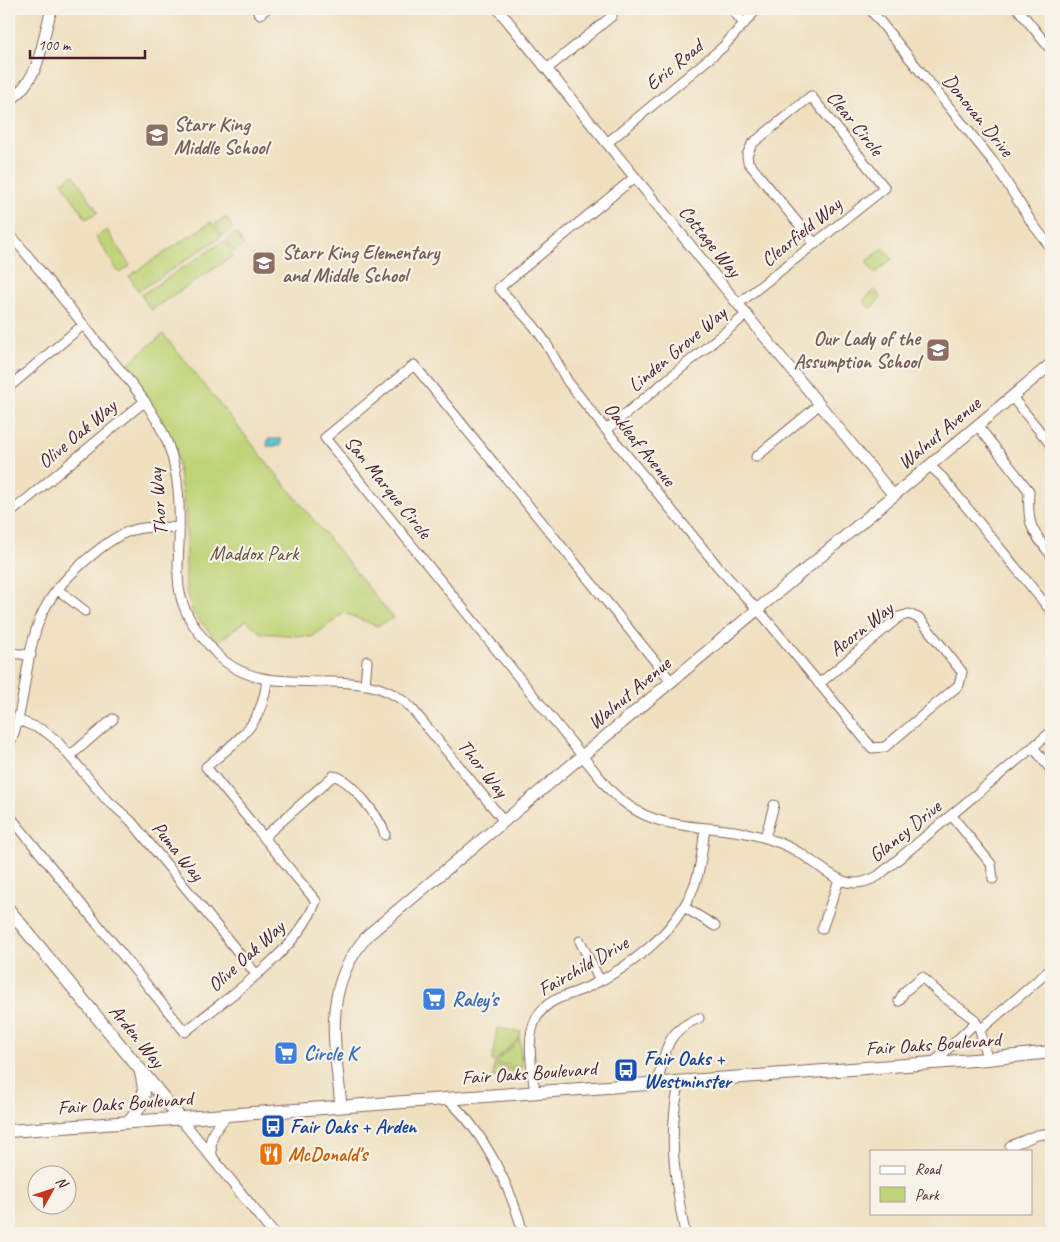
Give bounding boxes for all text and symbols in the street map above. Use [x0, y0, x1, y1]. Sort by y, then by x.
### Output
scale bar [30, 28, 145, 60]
street label: Eric Road [640, 32, 710, 96]
text: 100 m [38, 36, 72, 55]
street label: Donovan Drive [937, 68, 1020, 163]
street label: Clear Circle [821, 85, 890, 162]
place label: Starr King Middle School [174, 112, 271, 160]
school or university icon: Starr King Middle School [144, 122, 170, 148]
street label: Clearfield Way [756, 191, 847, 272]
street label: Cottage Way [673, 200, 748, 284]
place label: Starr King Elementary and Middle School [282, 240, 442, 288]
school or university icon: Starr King Elementary and Middle School [251, 250, 277, 276]
street label: Linden Grove Way [623, 299, 733, 397]
place label: Our Lady of the Assumption School [794, 326, 923, 374]
school or university icon: Our Lady of the Assumption School [925, 337, 951, 363]
street label: Walnut Avenue [893, 390, 987, 475]
street label: Olive Oak Way [32, 392, 123, 474]
street label: Oakleaf Avenue [599, 397, 682, 492]
street label: San Marque Circle [339, 430, 438, 545]
street label: Thor Way [142, 465, 173, 537]
park label: Maddox Park [210, 541, 300, 566]
street label: Acorn Way [824, 595, 900, 662]
street label: Walnut Avenue [583, 650, 677, 735]
street label: Thor Way [452, 734, 515, 804]
street label: Glancy Drive [864, 793, 947, 868]
street label: Puma Way [146, 816, 210, 887]
street label: Olive Oak Way [202, 913, 291, 997]
street label: Fairchild Drive [533, 929, 634, 1002]
supermarket icon: Raley's [421, 986, 447, 1012]
place label: Raley's [452, 987, 500, 1013]
street label: Arden Way [104, 999, 172, 1074]
street label: Fair Oaks Boulevard [865, 1027, 1004, 1061]
supermarket icon: Circle K [273, 1040, 299, 1066]
place label: Circle K [304, 1041, 361, 1066]
place label: Fair Oaks + Westminster [644, 1046, 734, 1094]
street label: Fair Oaks Boulevard [461, 1056, 600, 1090]
bus stop icon: Fair Oaks + Westminster [613, 1057, 639, 1083]
street label: Fair Oaks Boulevard [57, 1086, 196, 1120]
bus stop icon: Fair Oaks + Arden [260, 1113, 286, 1139]
place label: Fair Oaks + Arden [290, 1114, 418, 1139]
restaurant icon: McDonald's [258, 1141, 284, 1167]
place label: McDonald's [288, 1142, 369, 1167]
legend [870, 1150, 1032, 1214]
text: Road [915, 1160, 942, 1179]
north arrow [28, 1164, 78, 1214]
text: N [52, 1173, 72, 1193]
text: Park [915, 1186, 940, 1205]

